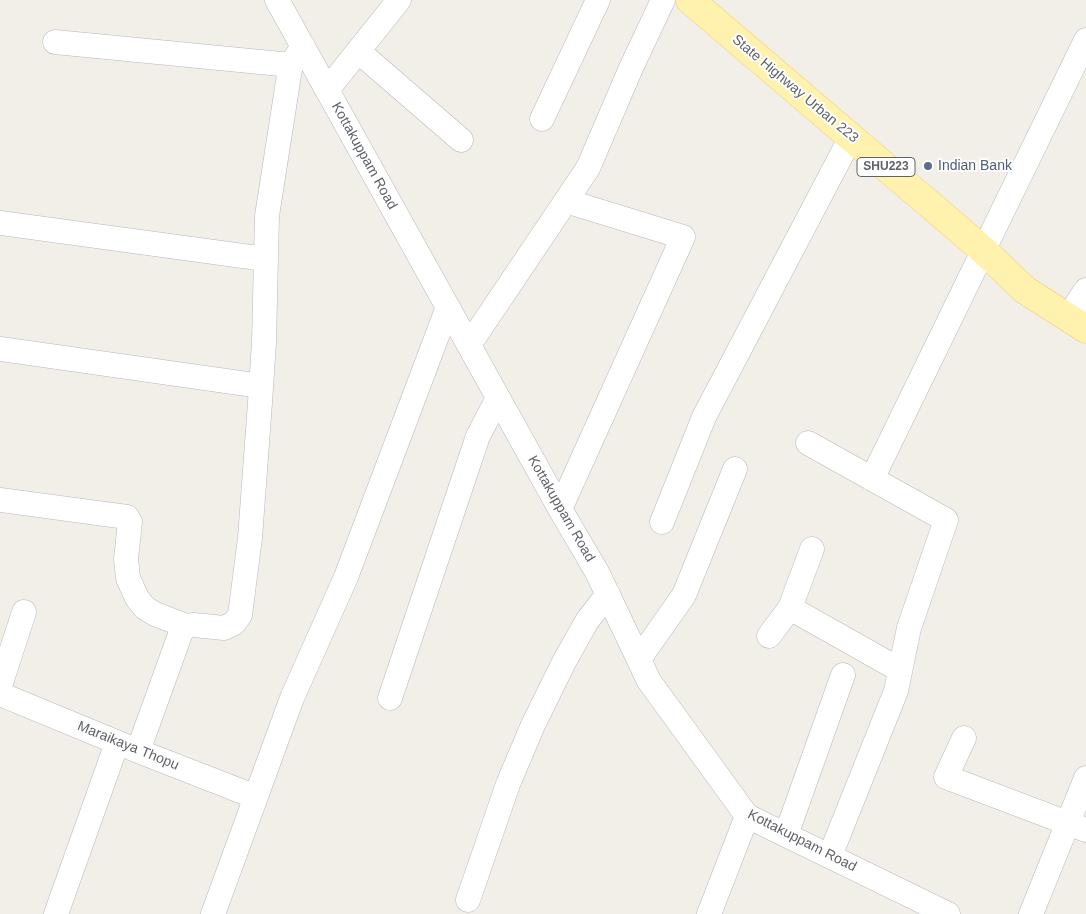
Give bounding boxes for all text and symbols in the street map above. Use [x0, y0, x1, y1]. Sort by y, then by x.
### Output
street label: State Highway Urban 223 [728, 31, 862, 147]
street label: Kottakuppam Road [328, 100, 400, 212]
road number: SHU223 [857, 158, 915, 176]
place label: Indian Bank [938, 158, 1012, 174]
marker: Indian Bank [922, 160, 934, 172]
street label: Kottakuppam Road [524, 453, 598, 565]
street label: Maraikaya Thopu [75, 718, 181, 774]
street label: Kottakuppam Road [745, 806, 859, 876]

